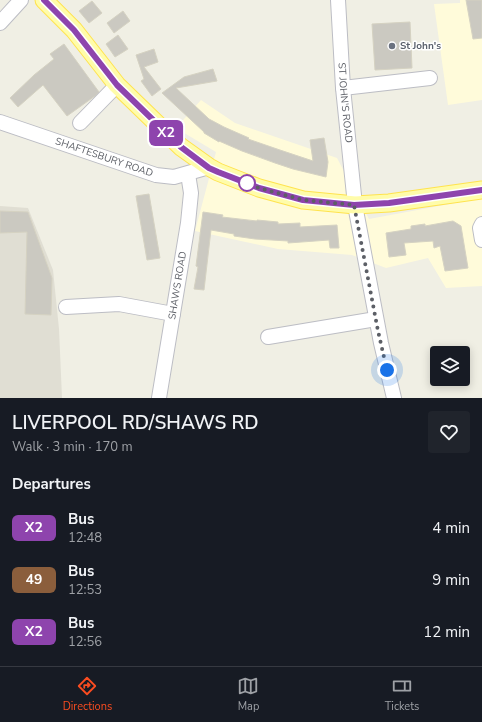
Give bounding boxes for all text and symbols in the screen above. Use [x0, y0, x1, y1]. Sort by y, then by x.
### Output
place label: St John's [400, 39, 441, 53]
marker: St John's [387, 41, 397, 51]
street label: ST JOHN'S ROAD [335, 62, 356, 143]
line badge: X2 [148, 120, 184, 146]
text: X2 [157, 123, 175, 142]
street label: SHAFTESBURY ROAD [53, 134, 155, 181]
unlabelled marker [238, 174, 256, 192]
street label: SHAWS ROAD [165, 250, 190, 321]
map controls [430, 346, 470, 386]
button: layers [430, 346, 470, 386]
your location [377, 360, 397, 380]
text: LIVERPOOL RD/SHAWS RD [12, 410, 259, 436]
button: heart [428, 411, 470, 453]
text: Walk · 3 min · 170 m [12, 438, 133, 456]
text: Departures [12, 474, 91, 494]
text: Bus [68, 509, 94, 529]
text: X2 [25, 518, 43, 537]
text: 4 min [432, 518, 470, 538]
text: 12:48 [68, 529, 102, 547]
text: Bus [68, 561, 94, 581]
text: 49 [26, 570, 42, 589]
text: 9 min [432, 570, 470, 590]
text: 12:53 [68, 581, 102, 599]
text: Bus [68, 613, 94, 633]
text: X2 [25, 622, 43, 641]
text: 12 min [423, 622, 470, 642]
text: 12:56 [68, 633, 102, 651]
tab: Directions [63, 675, 112, 714]
tab: Map [237, 675, 259, 714]
tab: Tickets [385, 675, 419, 714]

